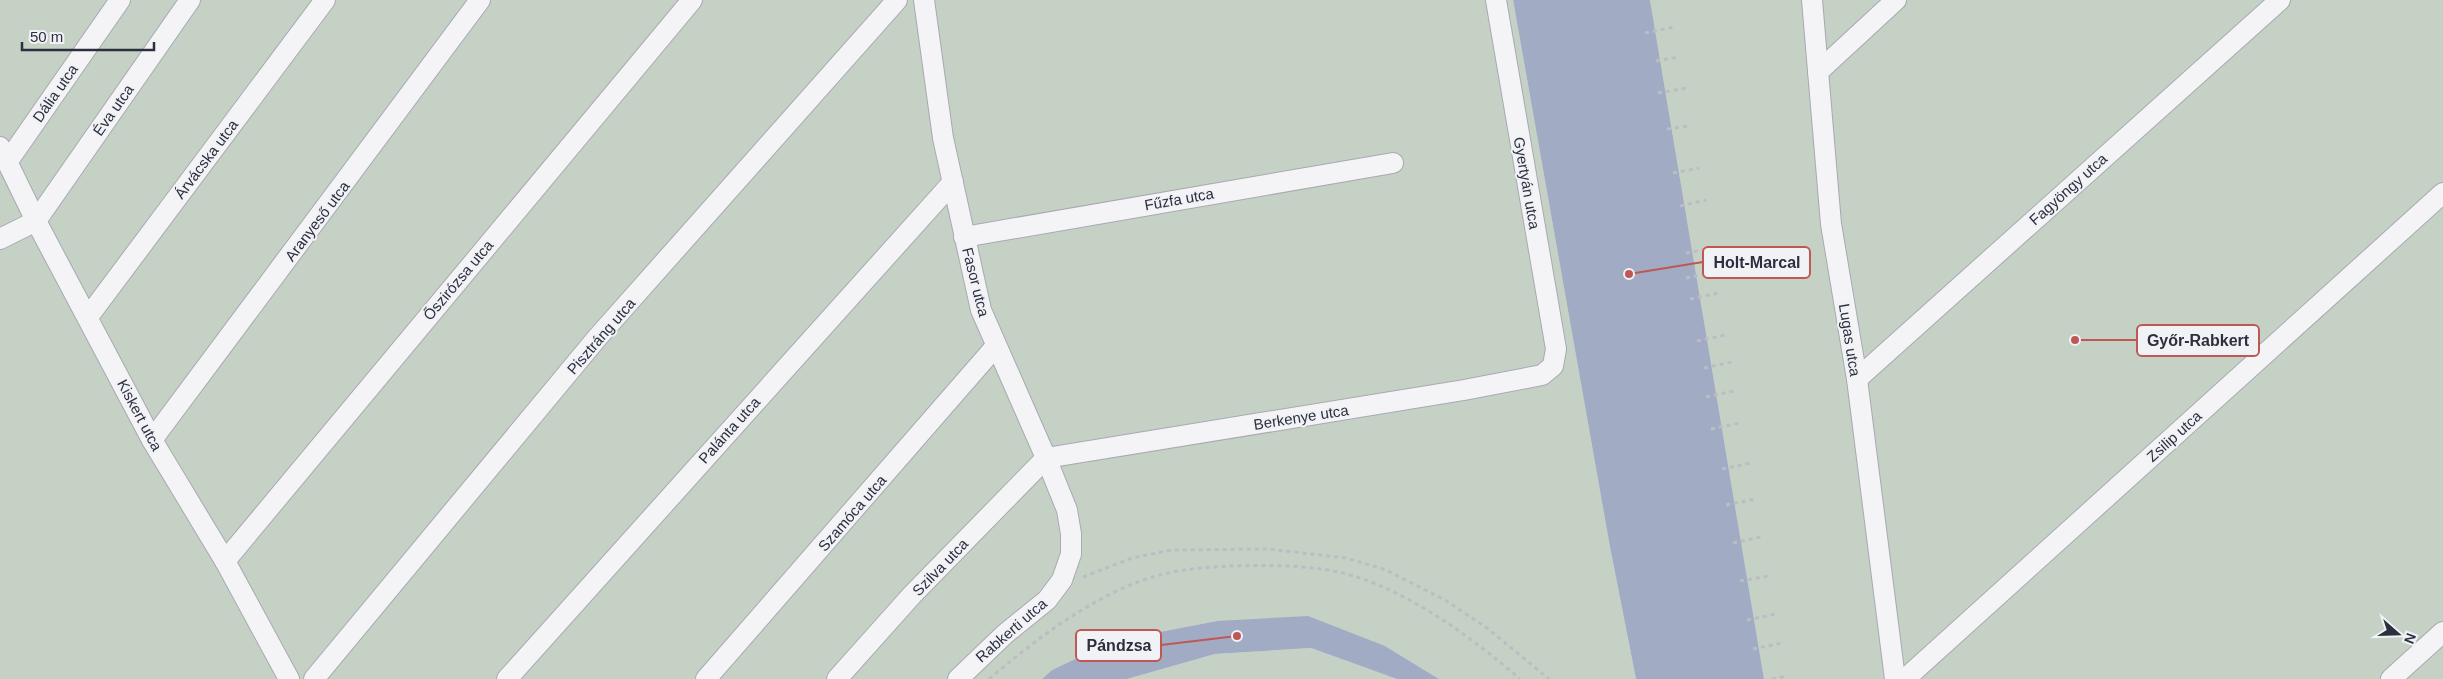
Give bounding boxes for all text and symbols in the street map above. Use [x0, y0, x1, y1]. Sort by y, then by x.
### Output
scale bar [22, 20, 155, 52]
text: 50 m [30, 28, 63, 45]
street label: Dália utca [29, 60, 81, 125]
street label: Éva utca [89, 81, 137, 139]
street label: Árvácska utca [171, 116, 242, 202]
street label: Gyertyán utca [1511, 136, 1544, 231]
street label: Fagyöngy utca [2026, 149, 2111, 228]
street label: Aranyeső utca [281, 177, 353, 264]
street label: Fűzfa utca [1143, 184, 1216, 213]
street label: Őszirózsa utca [420, 236, 497, 323]
street label: Fasor utca [959, 246, 993, 319]
callout: Holt-Marcal [1703, 247, 1810, 278]
text: Holt-Marcal [1713, 254, 1801, 271]
street label: Pisztráng utca [563, 294, 639, 377]
street label: Lugas utca [1836, 302, 1864, 378]
callout: Győr-Rabkert [2137, 325, 2259, 356]
text: Győr-Rabkert [2147, 332, 2250, 349]
street label: Kiskert utca [114, 376, 166, 454]
street label: Palánta utca [695, 393, 764, 467]
street label: Berkenye utca [1252, 401, 1350, 433]
street label: Zsilip utca [2143, 407, 2205, 465]
street label: Szamóca utca [814, 471, 890, 554]
street label: Szilva utca [909, 535, 972, 599]
street label: Rabkerti utca [972, 594, 1050, 665]
north arrow [2373, 609, 2423, 659]
callout: Pándzsa [1076, 630, 1161, 661]
text: N [2401, 631, 2419, 646]
text: Pándzsa [1087, 637, 1152, 654]

